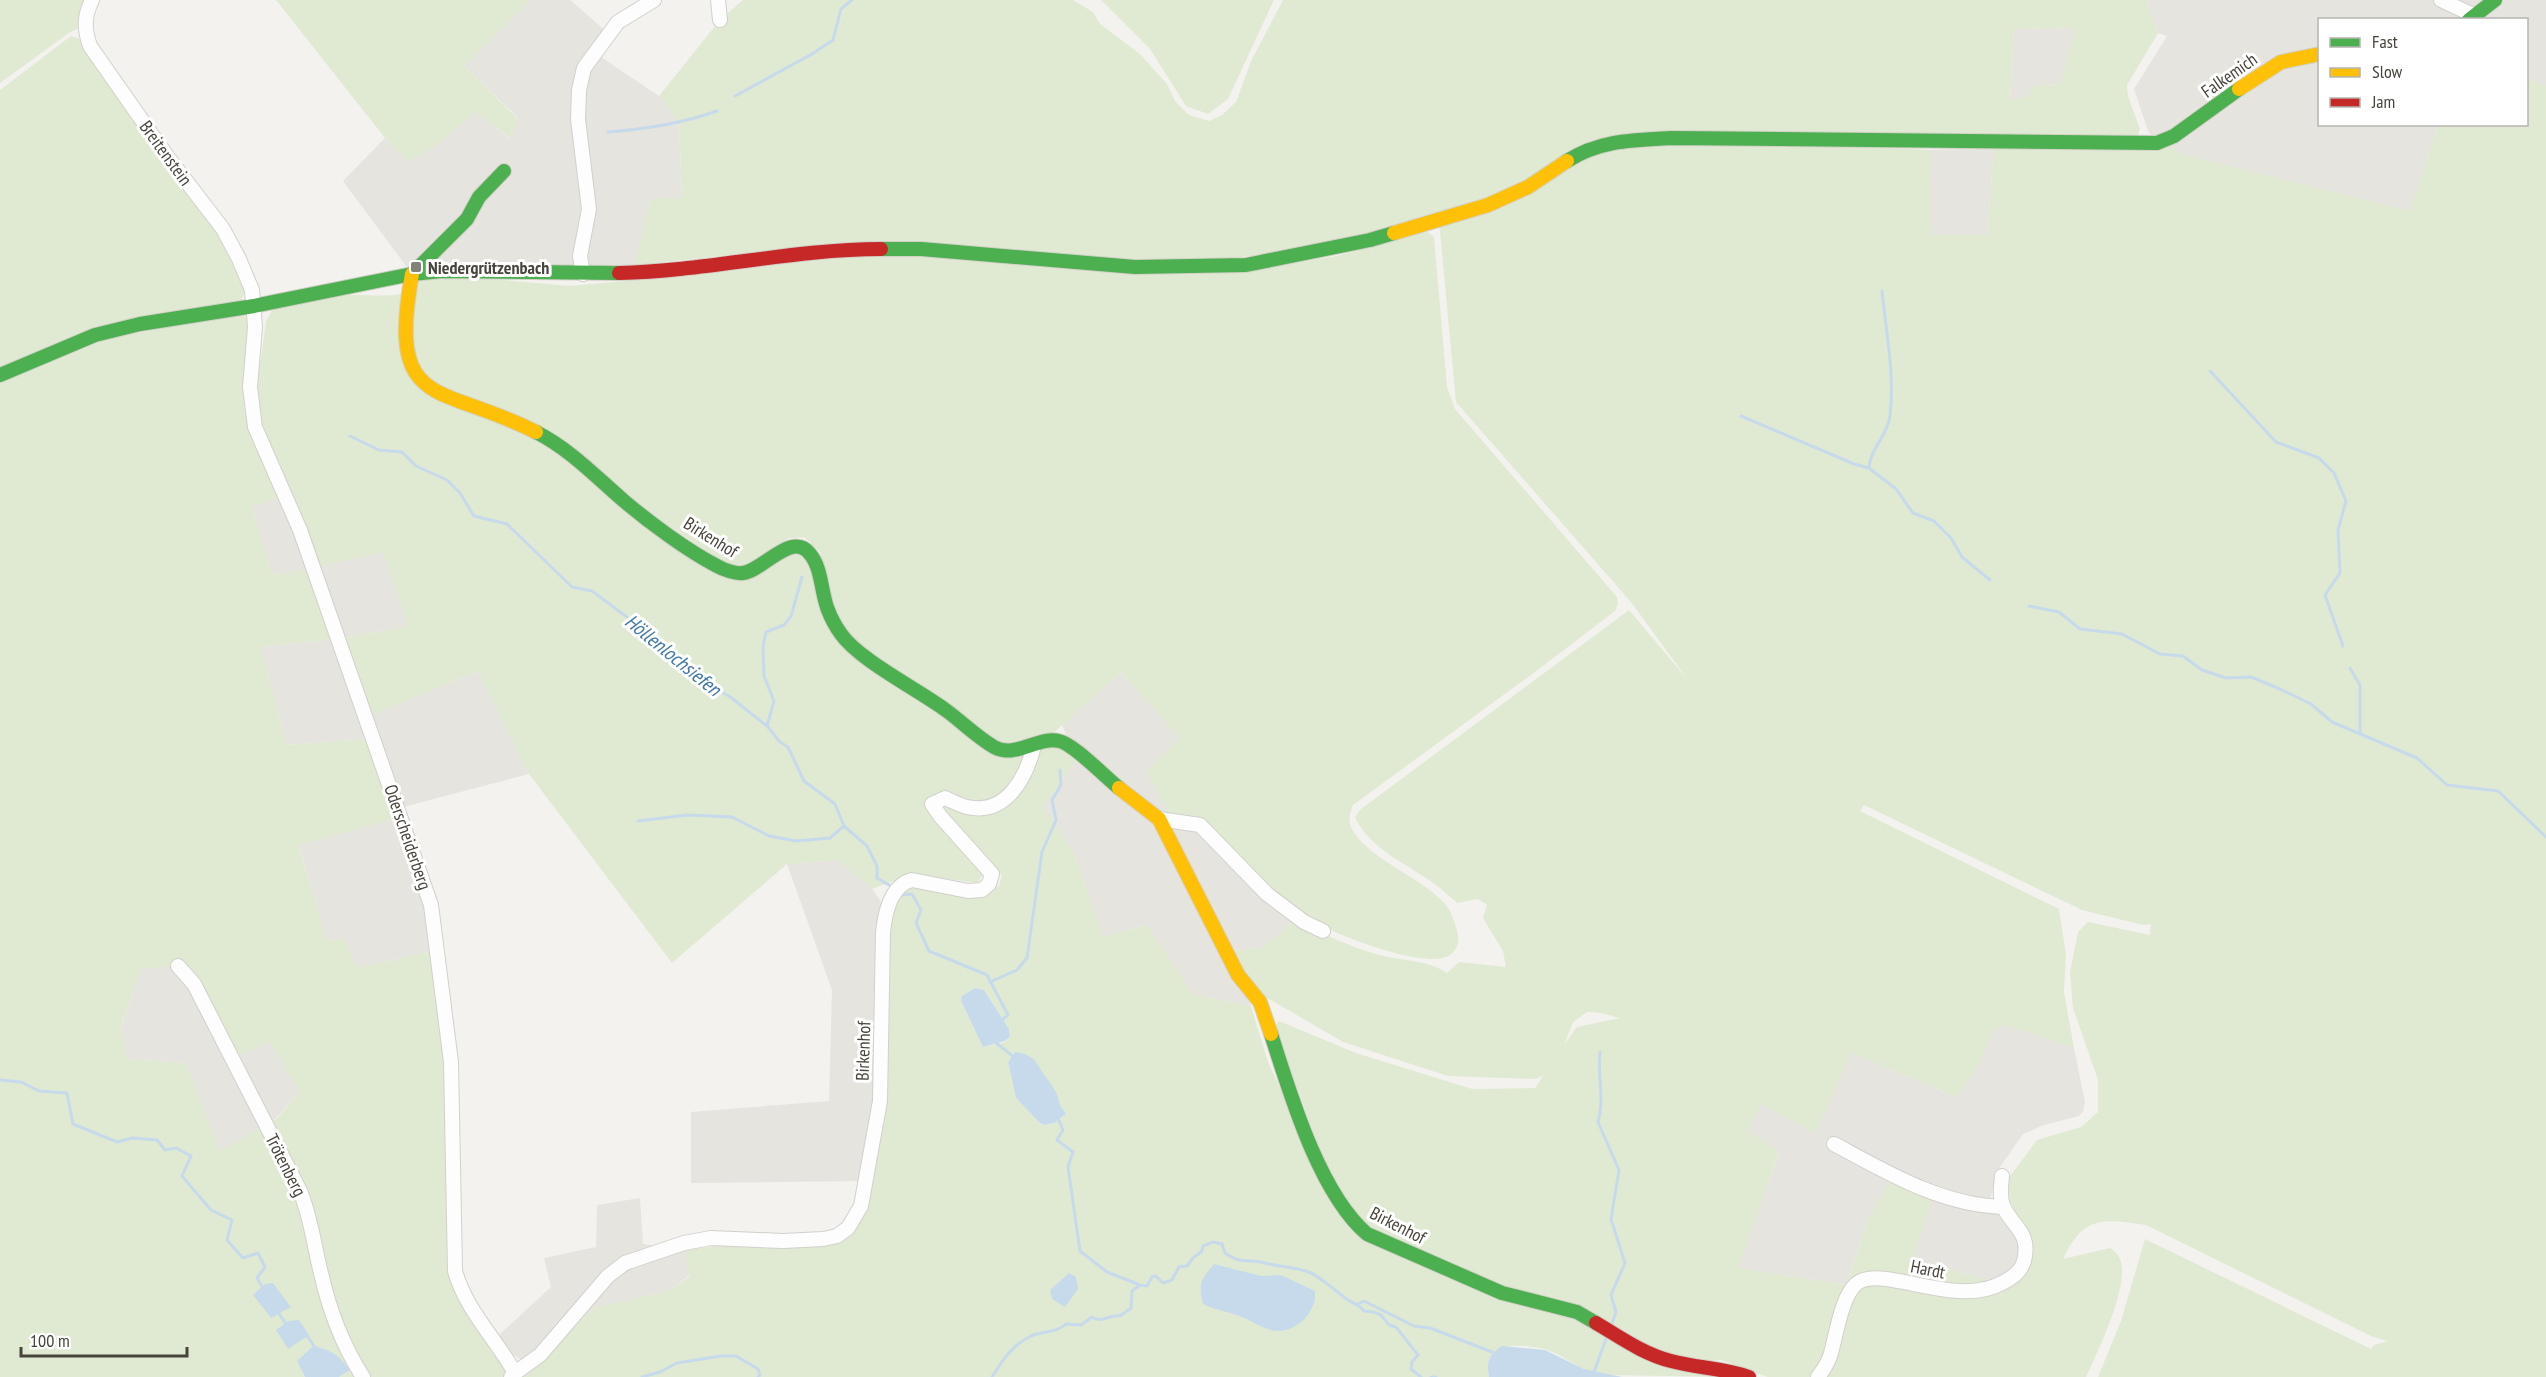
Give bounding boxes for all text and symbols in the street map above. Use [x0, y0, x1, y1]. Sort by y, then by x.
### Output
legend [2318, 18, 2528, 126]
text: Fast [2372, 30, 2398, 53]
street label: Falkemich [2197, 48, 2261, 102]
text: Slow [2372, 60, 2403, 83]
text: Jam [2371, 90, 2395, 113]
street label: Breitenstein [135, 116, 197, 190]
place label: Niedergrützenbach [428, 256, 549, 279]
marker: Niedergrützenbach [409, 260, 423, 274]
street label: Birkenhof [680, 511, 744, 563]
water label: Höllenlochsiefen [620, 608, 727, 702]
street label: Oderscheiderberg [379, 781, 437, 893]
street label: Birkenhof [850, 1019, 876, 1081]
street label: Trötenberg [260, 1130, 312, 1200]
street label: Birkenhof [1366, 1201, 1431, 1249]
street label: Hardt [1909, 1254, 1947, 1284]
scale bar [21, 1320, 188, 1358]
text: 100 m [30, 1329, 70, 1352]

